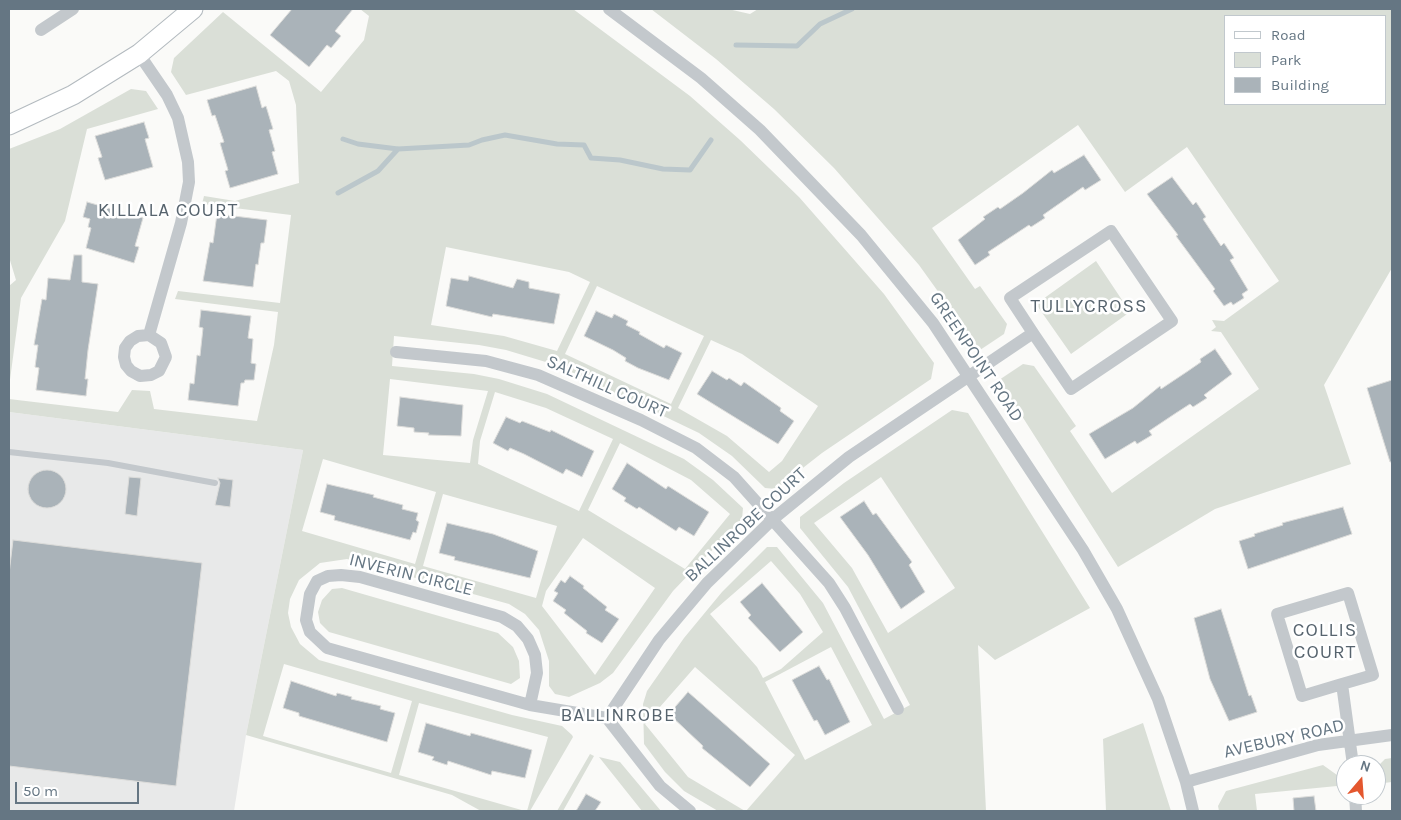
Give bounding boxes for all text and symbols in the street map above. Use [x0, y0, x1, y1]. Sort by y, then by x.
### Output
legend [1224, 15, 1386, 105]
text: Road [1271, 26, 1306, 44]
text: Park [1271, 51, 1301, 69]
text: Building [1271, 76, 1329, 94]
district label: KILLALA COURT [96, 200, 240, 222]
street label: GREENPOINT ROAD [924, 288, 1028, 426]
district label: TULLYCROSS [1029, 296, 1149, 318]
street label: SALTHILL COURT [543, 351, 671, 423]
street label: BALLINROBE COURT [681, 463, 811, 587]
street label: INVERIN CIRCLE [347, 549, 475, 601]
district label: COLLIS COURT [1292, 620, 1358, 664]
district label: BALLINROBE [559, 705, 677, 727]
street label: AVEBURY ROAD [1222, 715, 1346, 763]
north arrow [1336, 755, 1386, 805]
text: N [1358, 757, 1373, 776]
scale bar [18, 772, 141, 804]
text: 50 m [23, 782, 58, 800]

